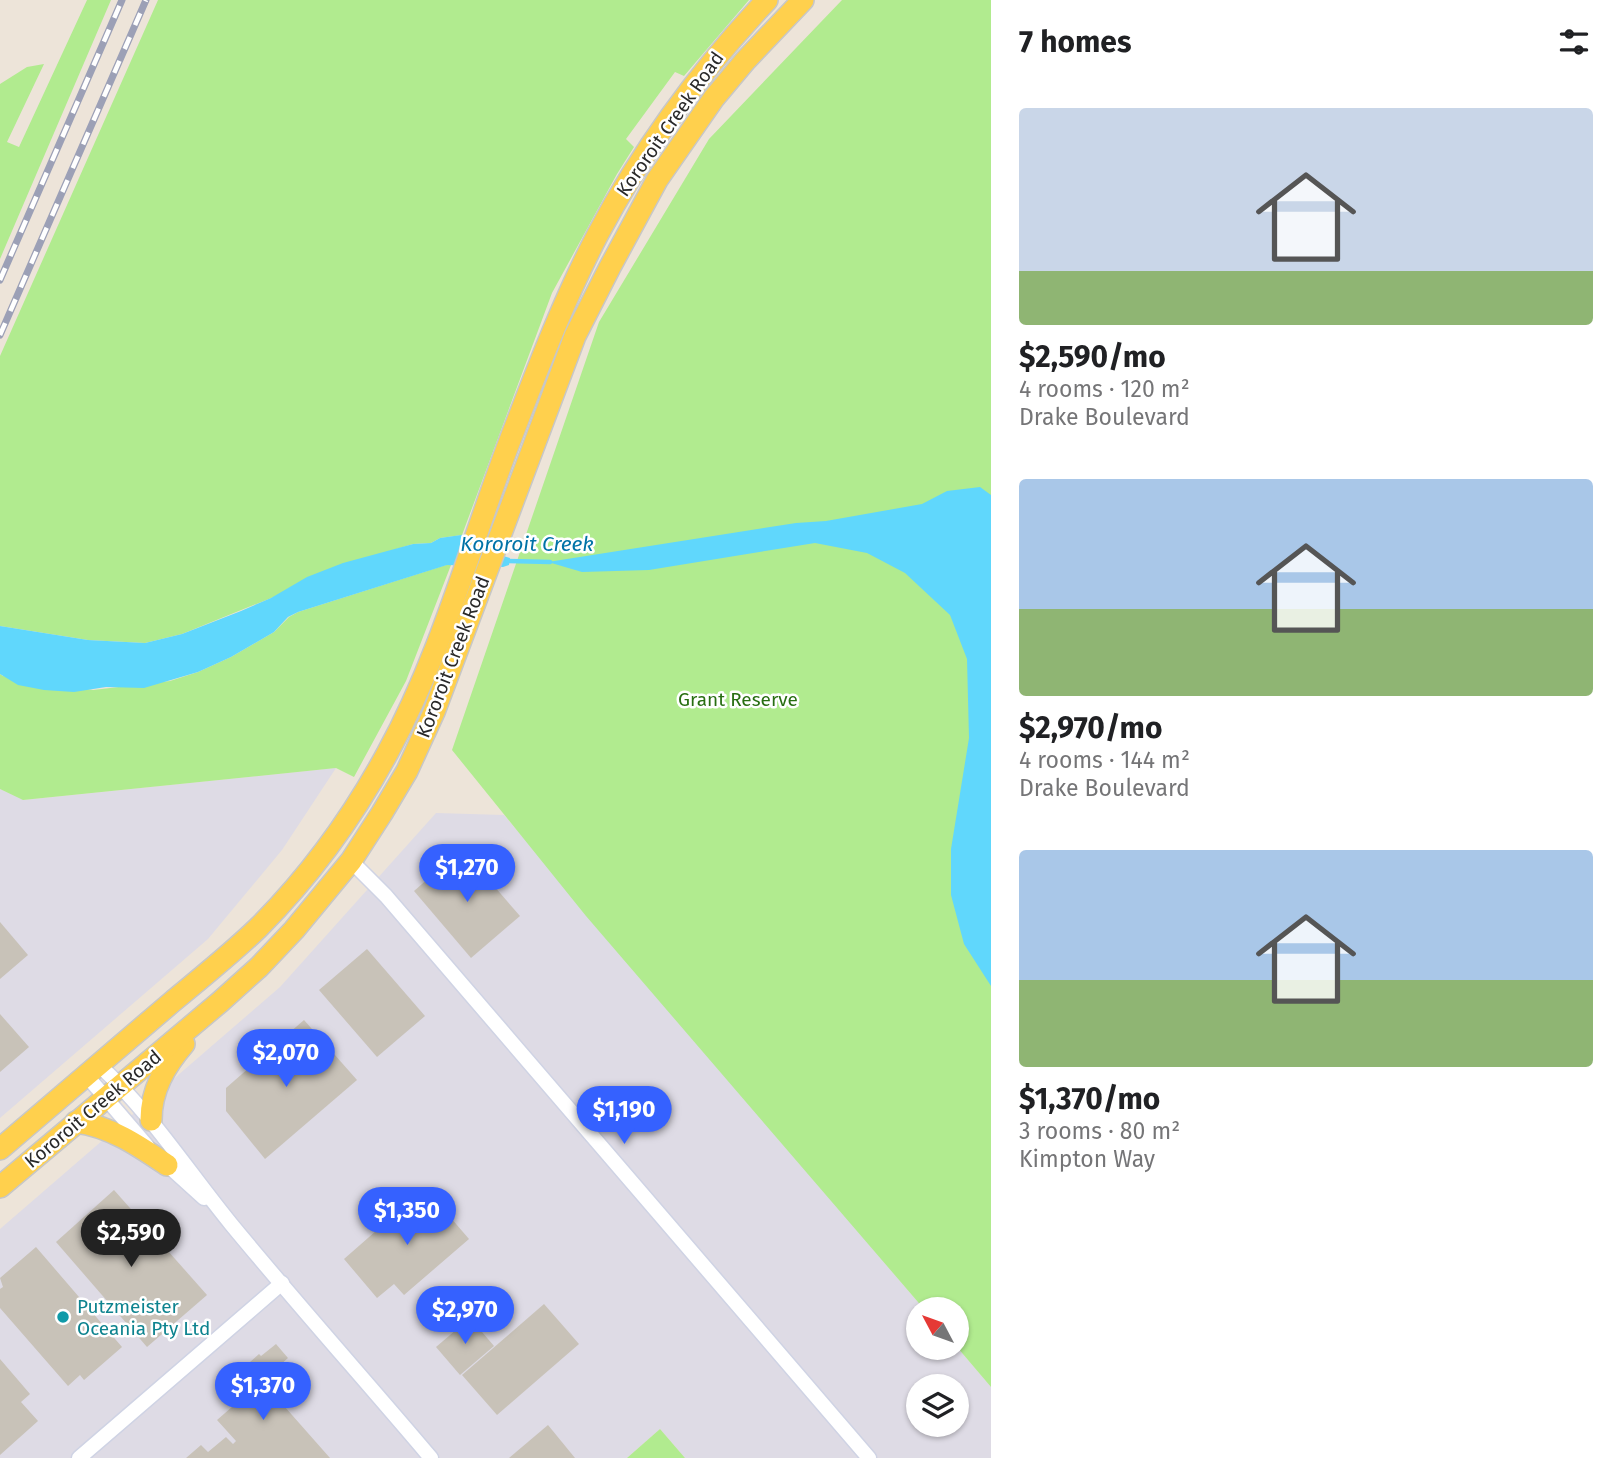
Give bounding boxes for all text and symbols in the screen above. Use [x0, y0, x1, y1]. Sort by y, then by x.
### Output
icon: filters [1555, 23, 1593, 61]
text: 7 homes [1019, 24, 1131, 60]
street label: Kororoit Creek Road [611, 47, 729, 201]
icon: home [1243, 154, 1369, 280]
text: $2,590/mo [1019, 339, 1166, 375]
text: 4 rooms · 120 m² [1019, 375, 1190, 403]
text: Drake Boulevard [1019, 403, 1190, 431]
icon: home [1243, 525, 1369, 651]
water label: Kororoit Creek [460, 531, 594, 557]
street label: Kororoit Creek Road [412, 573, 494, 741]
park label: Grant Reserve [678, 688, 798, 711]
text: $2,970/mo [1019, 710, 1163, 746]
text: 4 rooms · 144 m² [1019, 746, 1190, 774]
text: Drake Boulevard [1019, 774, 1190, 802]
pin: $1,270 [410, 844, 524, 904]
text: $1,270 [435, 853, 499, 881]
icon: home [1243, 896, 1369, 1022]
pin: $2,070 [229, 1030, 343, 1089]
text: $2,070 [253, 1038, 319, 1066]
street label: Kororoit Creek Road [20, 1045, 166, 1173]
text: $1,370/mo [1019, 1081, 1160, 1117]
pin: $1,190 [567, 1086, 681, 1146]
text: $1,190 [593, 1095, 655, 1123]
text: 3 rooms · 80 m² [1019, 1117, 1180, 1145]
text: Kimpton Way [1019, 1145, 1155, 1173]
pin: $1,350 [350, 1188, 464, 1247]
text: $1,350 [374, 1196, 440, 1224]
pin: $2,590 [74, 1210, 188, 1269]
text: $2,590 [97, 1218, 165, 1246]
pin: $2,970 [408, 1286, 522, 1346]
place label: Putzmeister Oceania Pty Ltd [77, 1295, 210, 1340]
text: $2,970 [432, 1295, 498, 1323]
north arrow [906, 1297, 970, 1360]
map controls [906, 1297, 969, 1437]
marker: Putzmeister Oceania Pty Ltd [55, 1309, 71, 1325]
pin: $1,370 [206, 1362, 320, 1422]
text: $1,370 [231, 1371, 295, 1399]
button: layers [906, 1374, 969, 1437]

